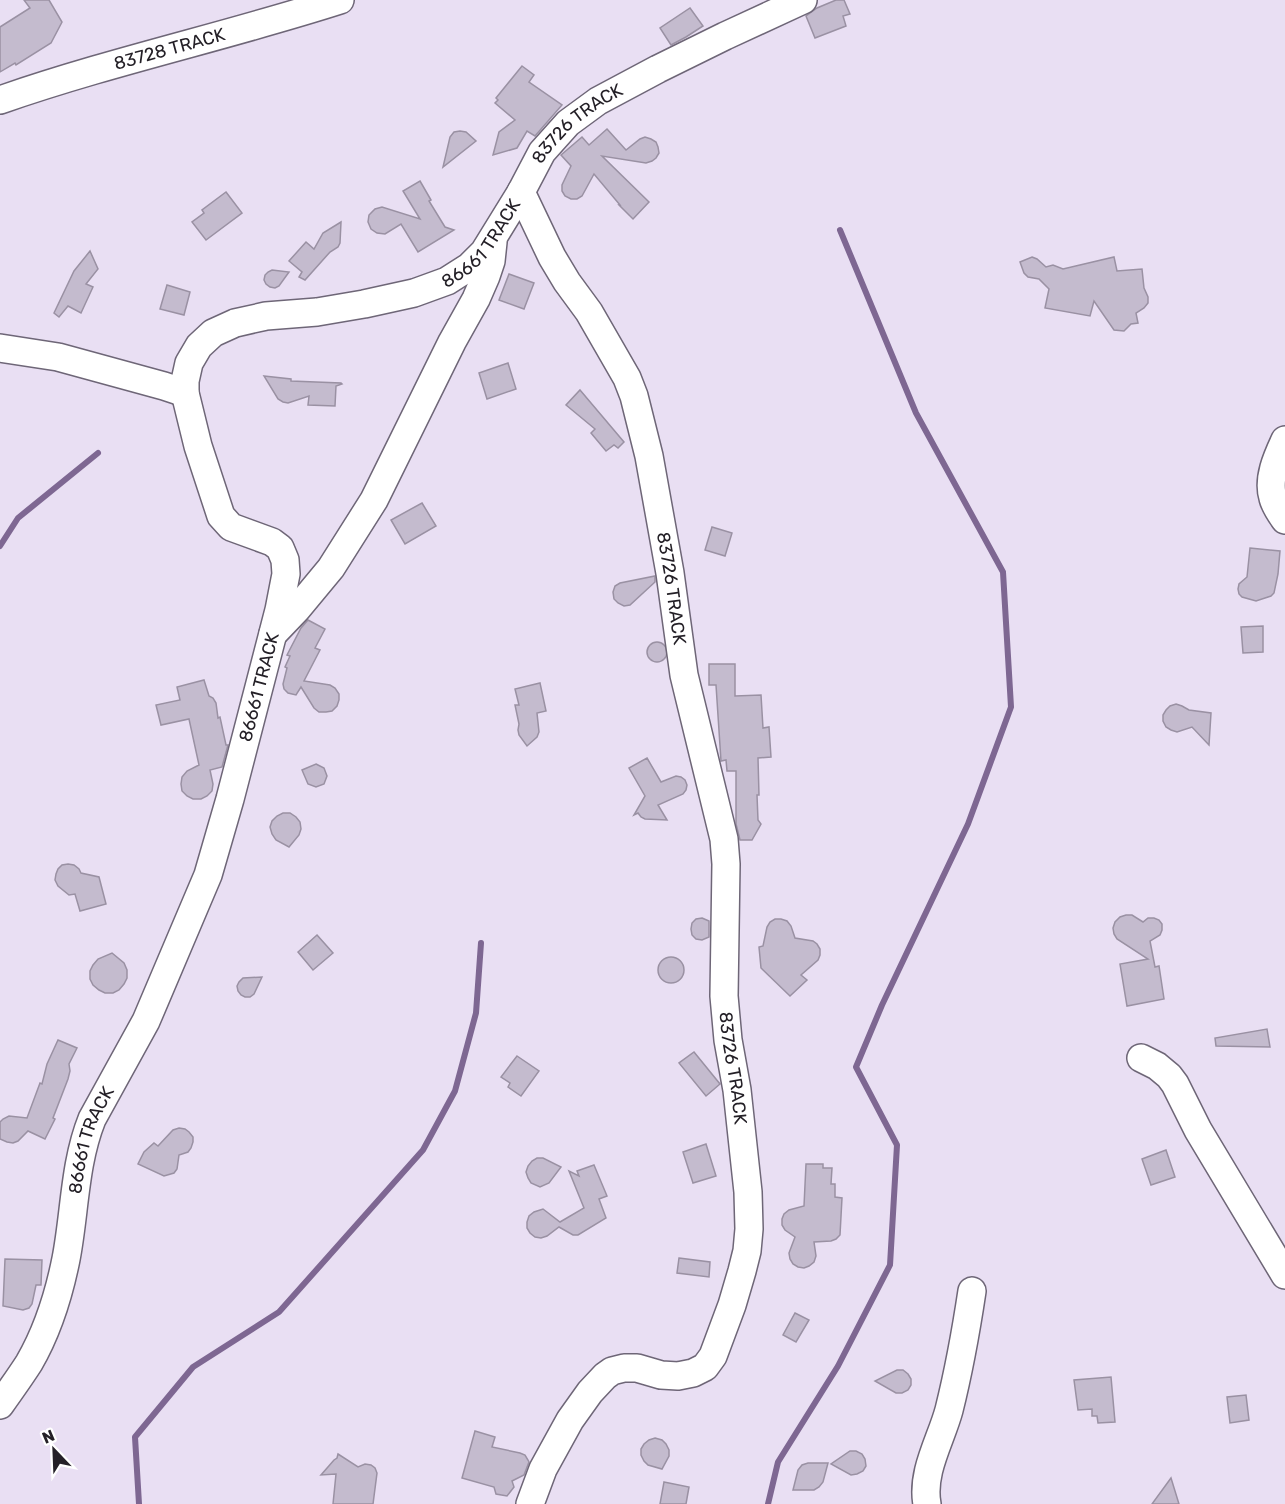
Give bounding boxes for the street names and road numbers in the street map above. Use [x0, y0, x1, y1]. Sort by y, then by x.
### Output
street label: 83728 TRACK [111, 23, 228, 75]
street label: 83726 TRACK [527, 79, 627, 167]
street label: 86661 TRACK [437, 195, 525, 293]
street label: 83726 TRACK [652, 530, 691, 646]
street label: 86661 TRACK [234, 630, 284, 744]
street label: 83726 TRACK [714, 1011, 752, 1126]
street label: 86661 TRACK [64, 1082, 119, 1195]

